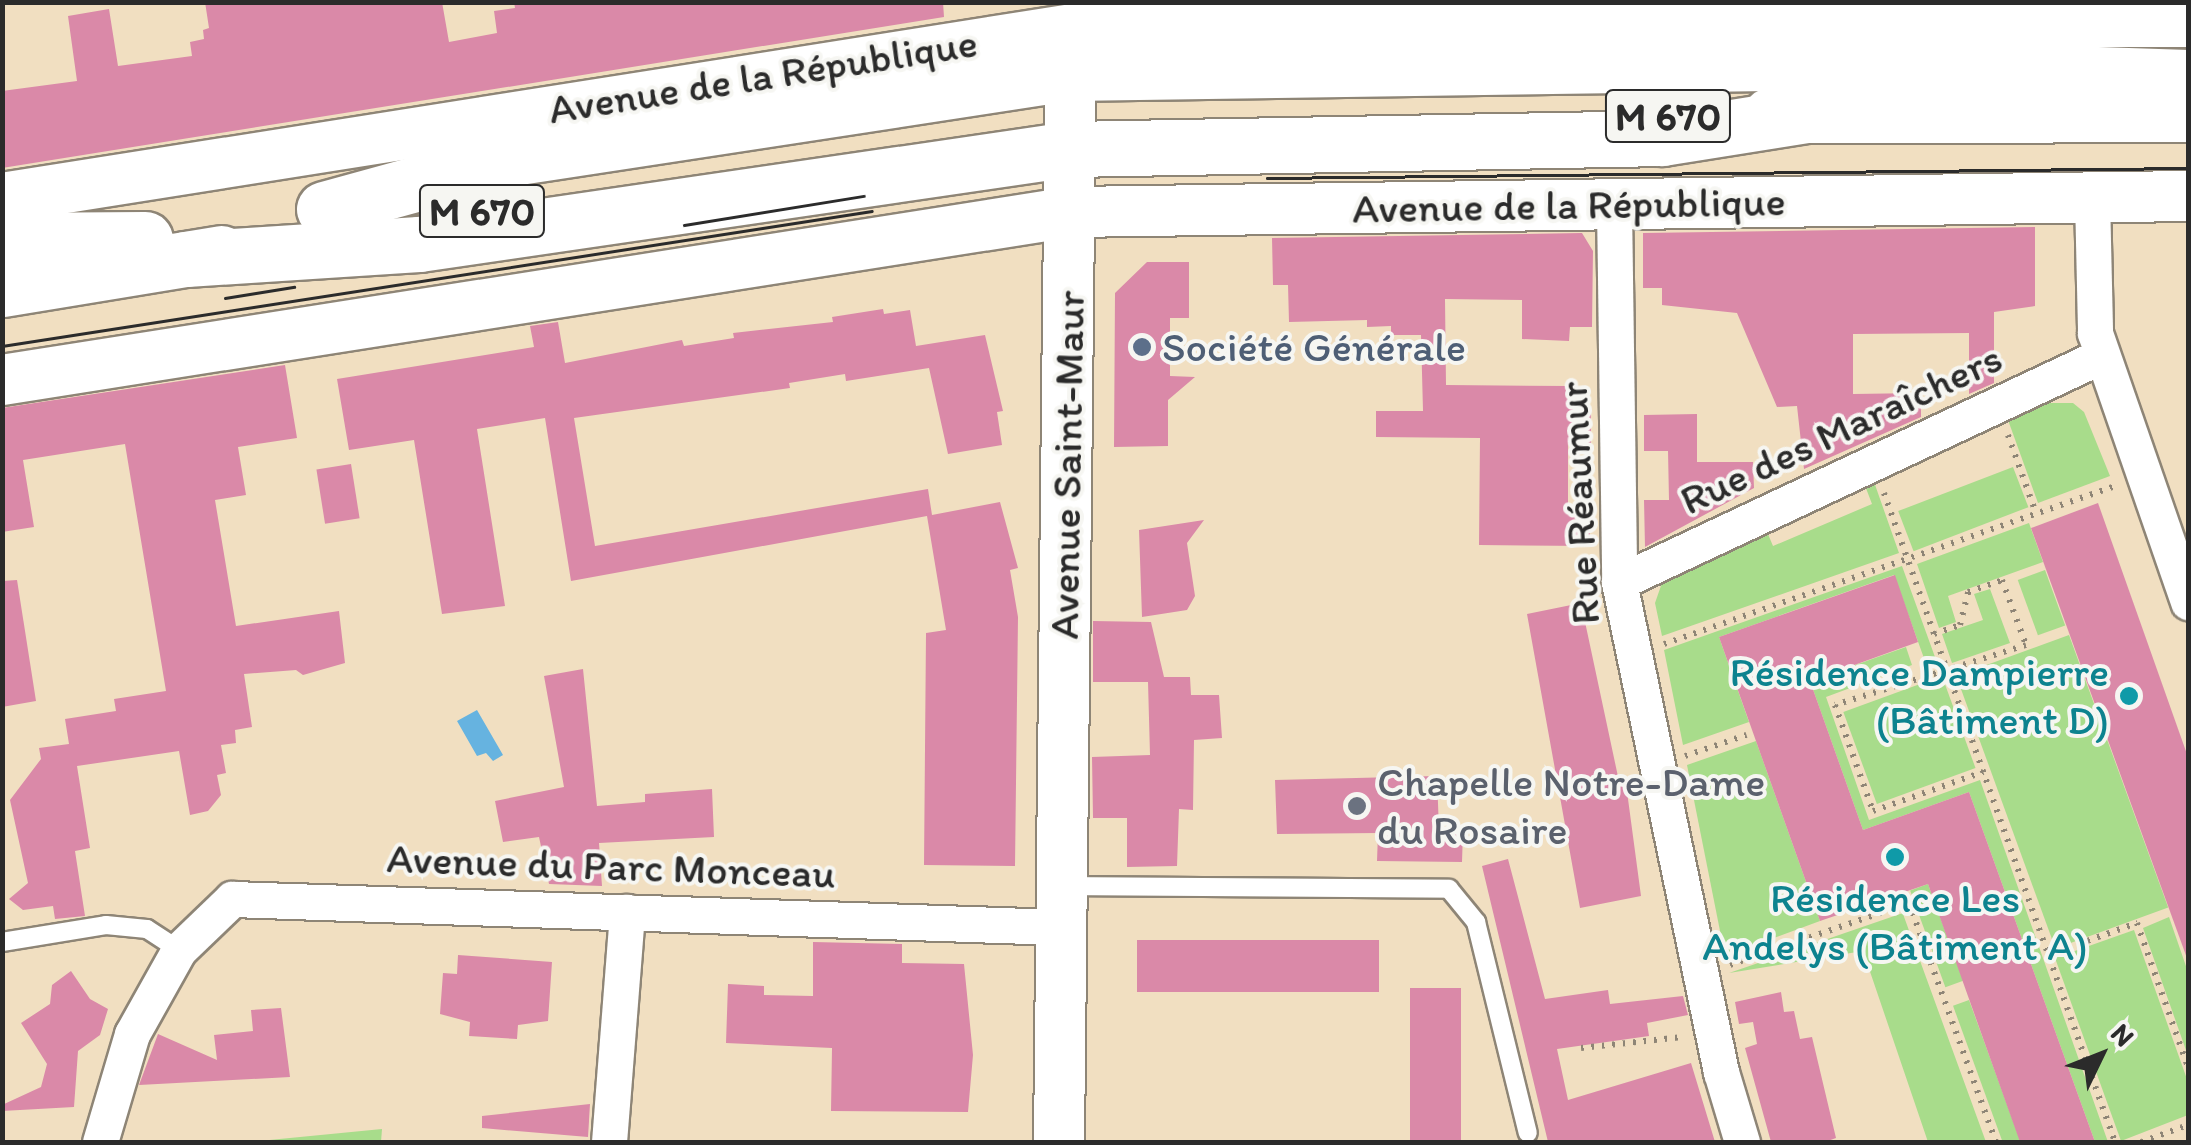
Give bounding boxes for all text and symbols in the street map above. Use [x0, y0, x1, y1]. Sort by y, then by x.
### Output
street label: Avenue de la République [544, 17, 982, 135]
road number: M 670 [1603, 81, 1733, 151]
road number: M 670 [417, 176, 547, 246]
street label: Avenue de la République [1350, 176, 1788, 234]
street label: Avenue Saint-Maur [1039, 290, 1095, 640]
place label: Société Générale [1162, 322, 1465, 372]
street label: Rue des Maraîchers [1672, 332, 2010, 526]
marker: Société Générale [1131, 336, 1153, 358]
street label: Rue Réaumur [1547, 381, 1611, 625]
place label: Résidence Dampierre (Bâtiment D) [1729, 647, 2109, 746]
marker: Résidence Dampierre (Bâtiment D) [2118, 685, 2140, 707]
place label: Chapelle Notre-Dame du Rosaire [1377, 757, 1764, 856]
marker: Chapelle Notre-Dame du Rosaire [1346, 795, 1368, 817]
street label: Avenue du Parc Monceau [386, 833, 836, 899]
marker: Résidence Les Andelys (Bâtiment A) [1884, 846, 1906, 868]
place label: Résidence Les Andelys (Bâtiment A) [1702, 873, 2088, 971]
north arrow [2051, 1005, 2151, 1105]
text: N [2104, 1016, 2142, 1053]

